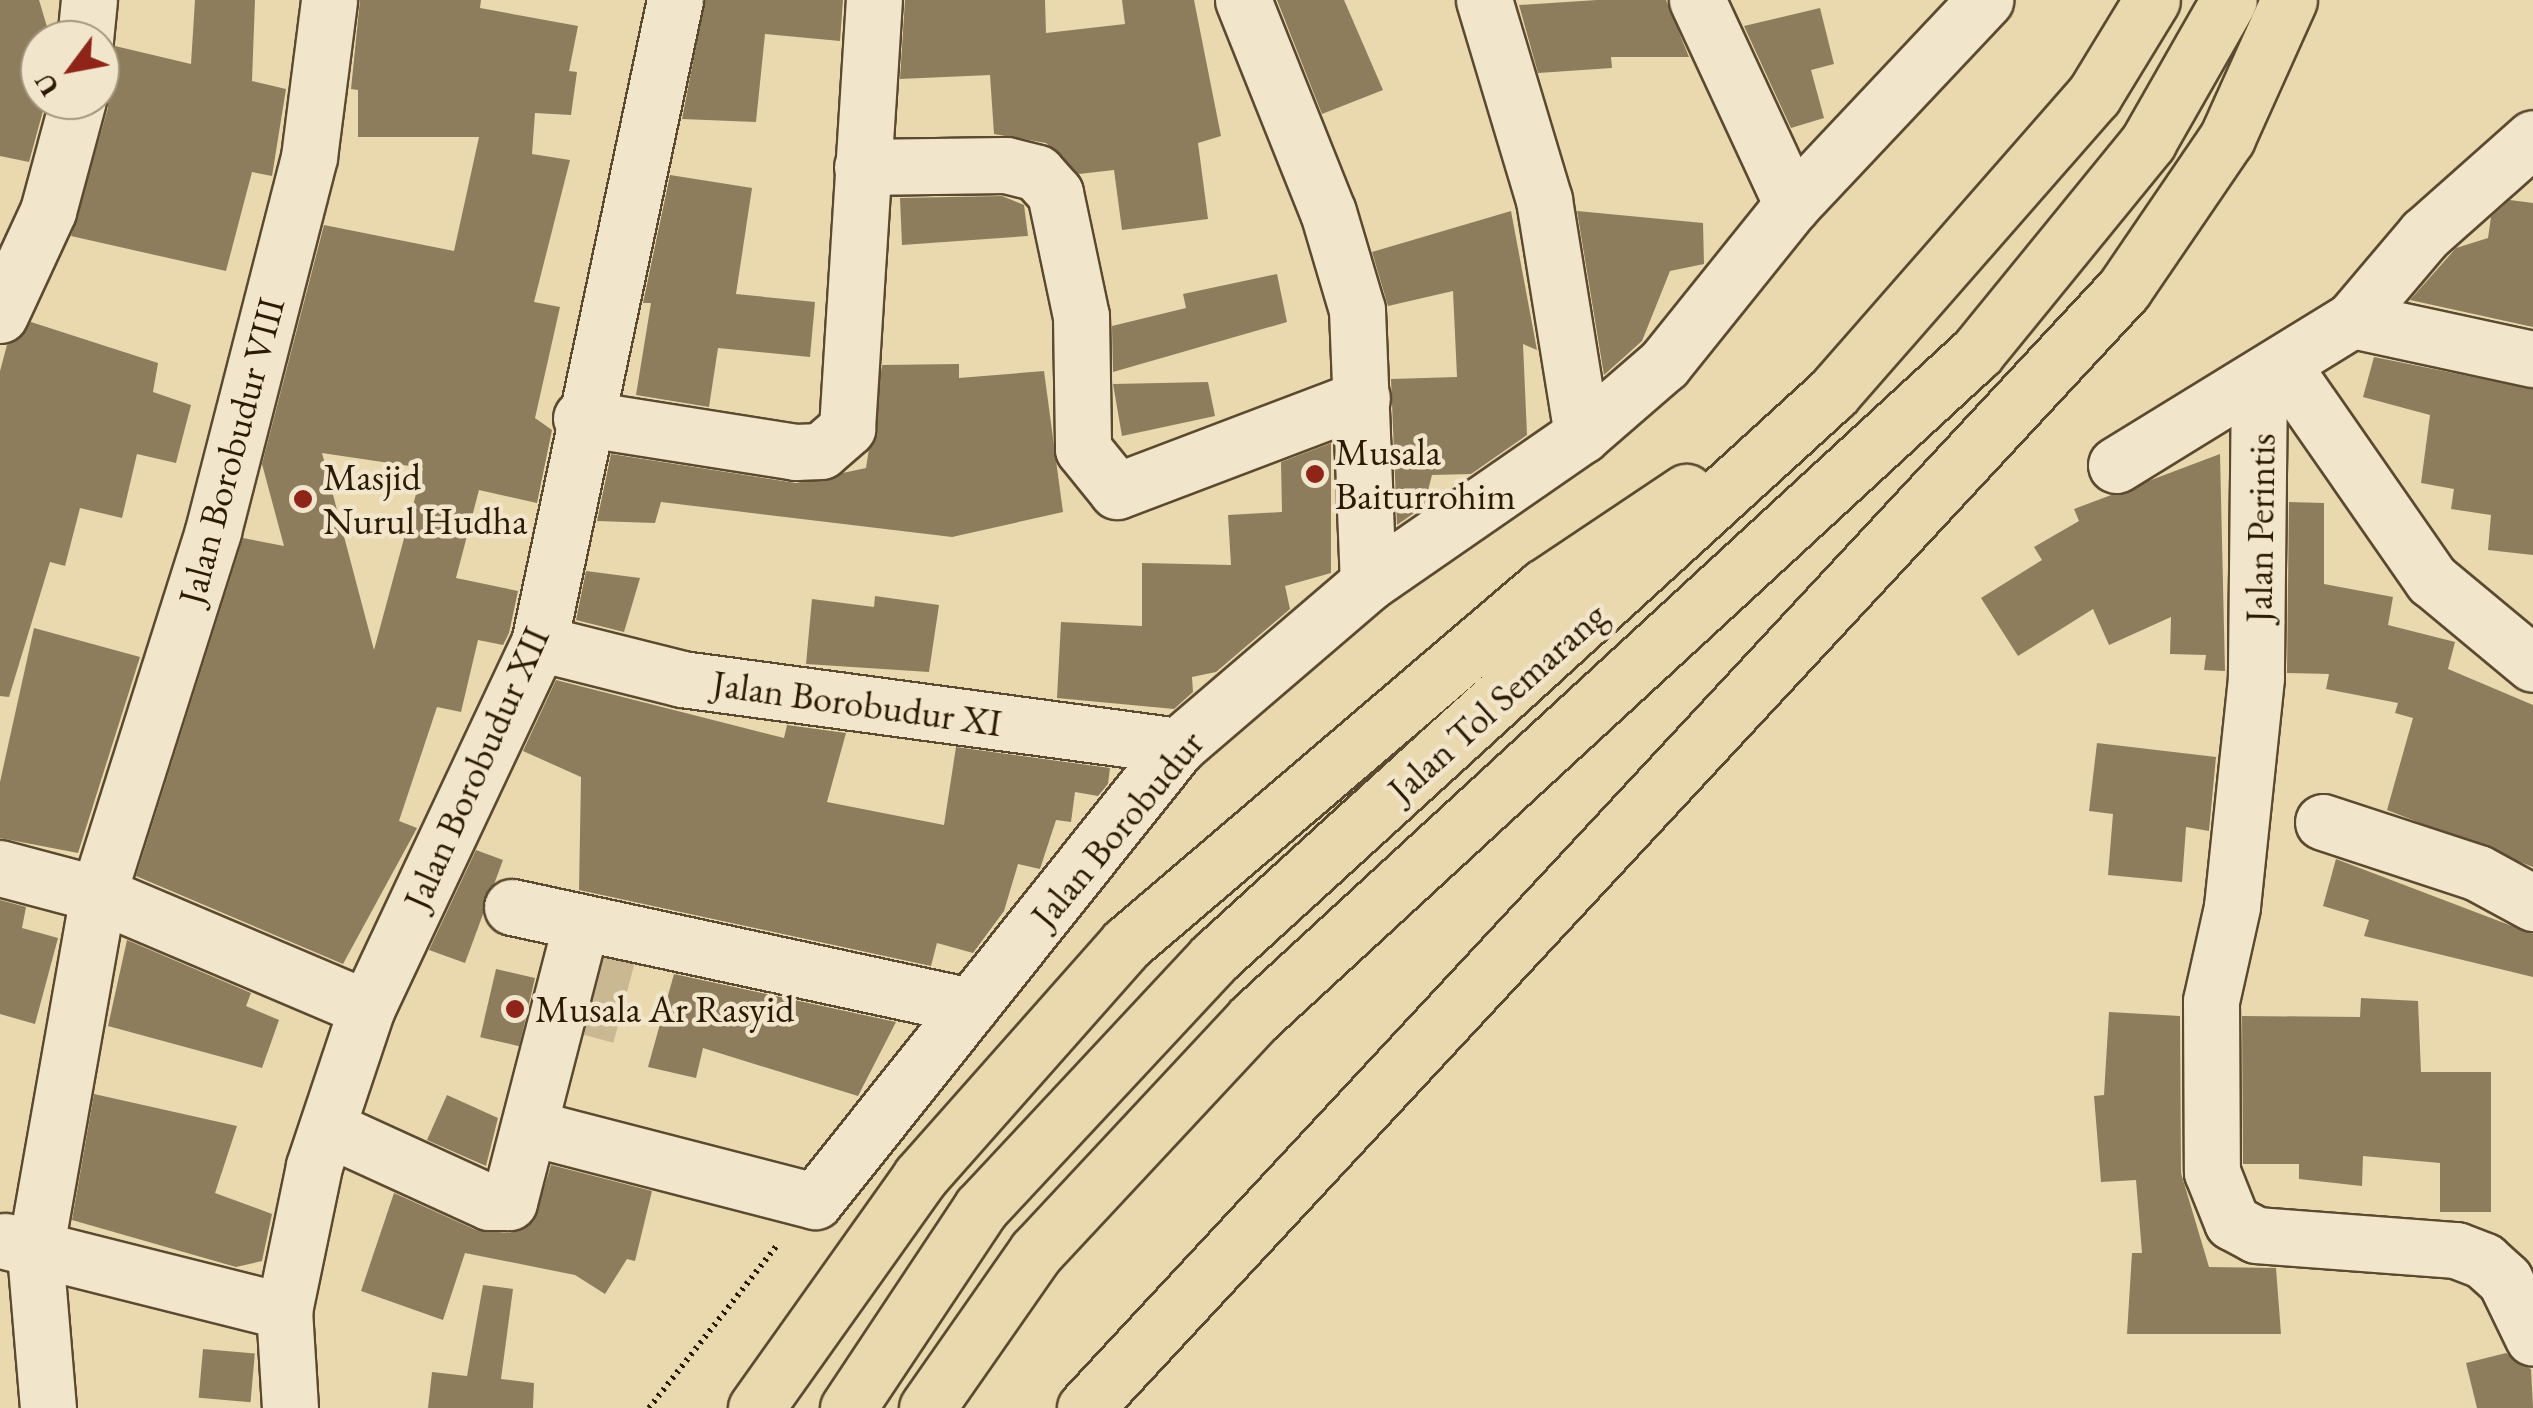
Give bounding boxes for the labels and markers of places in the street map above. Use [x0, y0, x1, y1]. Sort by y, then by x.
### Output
place label: Musala Baiturrohim [1335, 429, 1516, 518]
place label: Masjid Nurul Hudha [323, 454, 527, 544]
marker: Musala Baiturrohim [1304, 463, 1326, 485]
marker: Masjid Nurul Hudha [292, 488, 314, 510]
place label: Musala Ar Rasyid [535, 986, 795, 1032]
marker: Musala Ar Rasyid [504, 998, 526, 1020]

